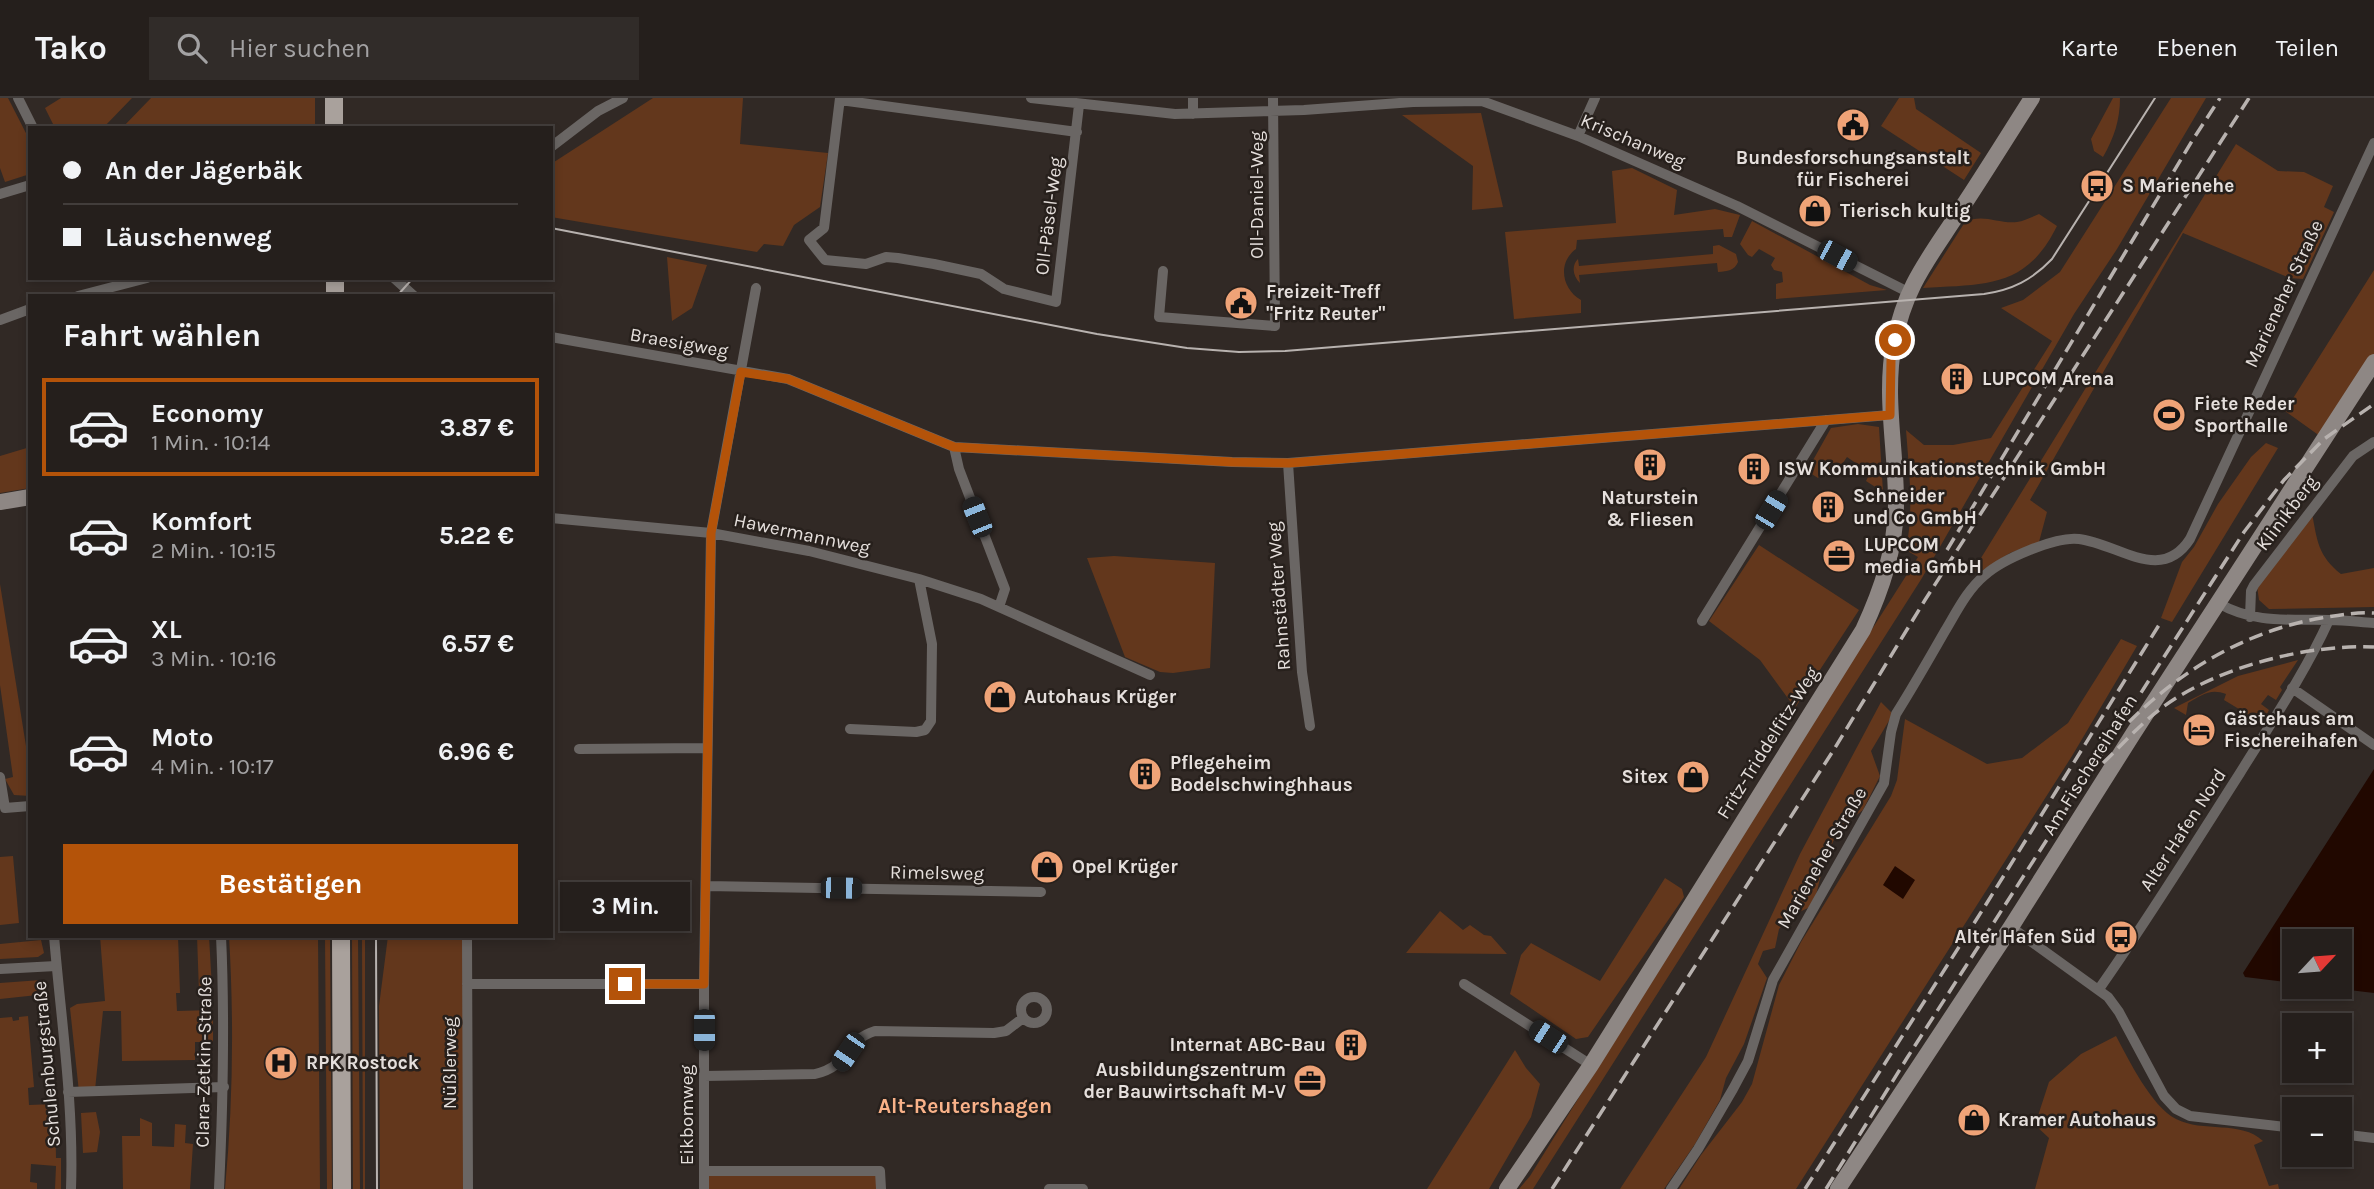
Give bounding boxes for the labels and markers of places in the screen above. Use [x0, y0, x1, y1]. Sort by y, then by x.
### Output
public building icon: Bundesforschungsanstalt für Fischerei [1834, 106, 1872, 144]
place label: Bundesforschungsanstalt für Fischerei [1736, 147, 1970, 191]
bus stop icon: S Marienehe [2078, 167, 2116, 205]
place label: S Marienehe [2122, 175, 2234, 197]
shop icon: Tierisch kultig [1796, 192, 1834, 230]
place label: Tierisch kultig [1840, 200, 1971, 222]
place label: Freizeit-Treff "Fritz Reuter" [1266, 281, 1386, 325]
public building icon: Freizeit-Treff "Fritz Reuter" [1222, 284, 1260, 322]
building icon: LUPCOM Arena [1938, 360, 1976, 398]
place label: LUPCOM Arena [1982, 368, 2114, 390]
place label: Fiete Reder Sporthalle [2194, 393, 2295, 437]
sports icon: Fiete Reder Sporthalle [2150, 396, 2188, 434]
building icon: Naturstein & Fliesen [1631, 446, 1669, 484]
building icon: ISW Kommunikationstechnik GmbH [1735, 450, 1773, 488]
place label: ISW Kommunikationstechnik GmbH [1778, 458, 2106, 480]
place label: Schneider und Co GmbH [1853, 485, 1977, 529]
place label: Naturstein & Fliesen [1601, 487, 1699, 531]
building icon: Schneider und Co GmbH [1809, 488, 1847, 526]
place label: LUPCOM media GmbH [1864, 534, 1982, 578]
office icon: LUPCOM media GmbH [1820, 537, 1858, 575]
shop icon: Autohaus Krüger [981, 678, 1019, 716]
place label: Autohaus Krüger [1024, 686, 1177, 708]
place label: Gästehaus am Fischereihafen [2224, 708, 2358, 752]
hotel icon: Gästehaus am Fischereihafen [2180, 711, 2218, 749]
place label: Pflegeheim Bodelschwinghhaus [1170, 752, 1353, 796]
building icon: Pflegeheim Bodelschwinghhaus [1126, 755, 1164, 793]
shop icon: Sitex [1674, 758, 1712, 796]
place label: Sitex [1622, 766, 1668, 788]
shop icon: Opel Krüger [1028, 848, 1066, 886]
place label: Opel Krüger [1072, 856, 1178, 878]
bus stop icon: Alter Hafen Süd [2102, 918, 2140, 956]
place label: Alter Hafen Süd [1955, 926, 2096, 948]
building icon: Internat ABC-Bau [1332, 1026, 1370, 1064]
place label: Internat ABC-Bau [1169, 1034, 1326, 1056]
hospital icon: RPK Rostock [262, 1044, 300, 1082]
place label: RPK Rostock [306, 1052, 419, 1074]
place label: Ausbildungszentrum der Bauwirtschaft M-V [1084, 1059, 1287, 1103]
office icon: Ausbildungszentrum der Bauwirtschaft M-V [1291, 1062, 1329, 1100]
shop icon: Kramer Autohaus [1955, 1101, 1993, 1139]
place label: Kramer Autohaus [1998, 1109, 2156, 1131]

